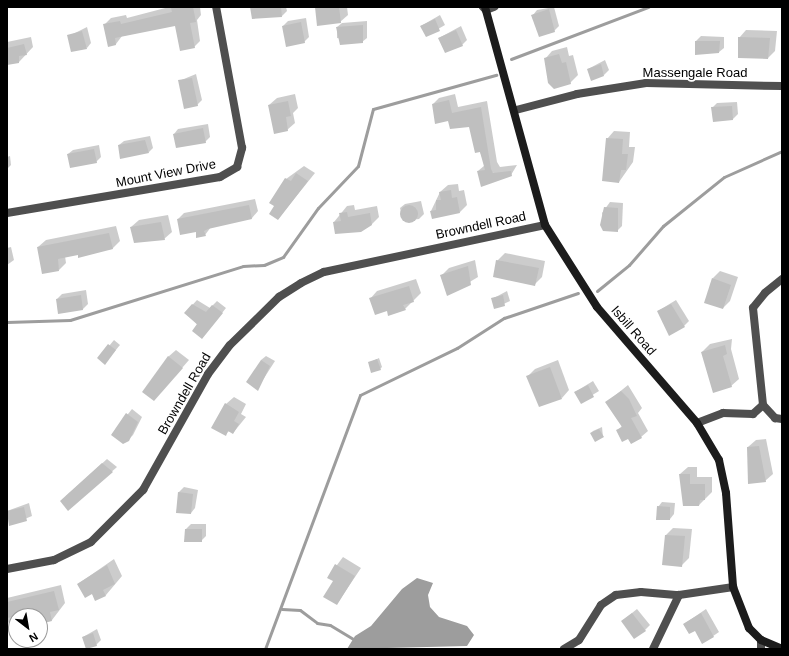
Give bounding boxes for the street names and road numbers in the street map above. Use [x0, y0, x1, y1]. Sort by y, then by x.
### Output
street label: Massengale Road [643, 65, 747, 81]
street label: Mount View Drive [115, 157, 217, 191]
street label: Browndell Road [434, 209, 528, 243]
street label: Isbill Road [607, 303, 659, 359]
street label: Browndell Road [155, 350, 215, 438]

